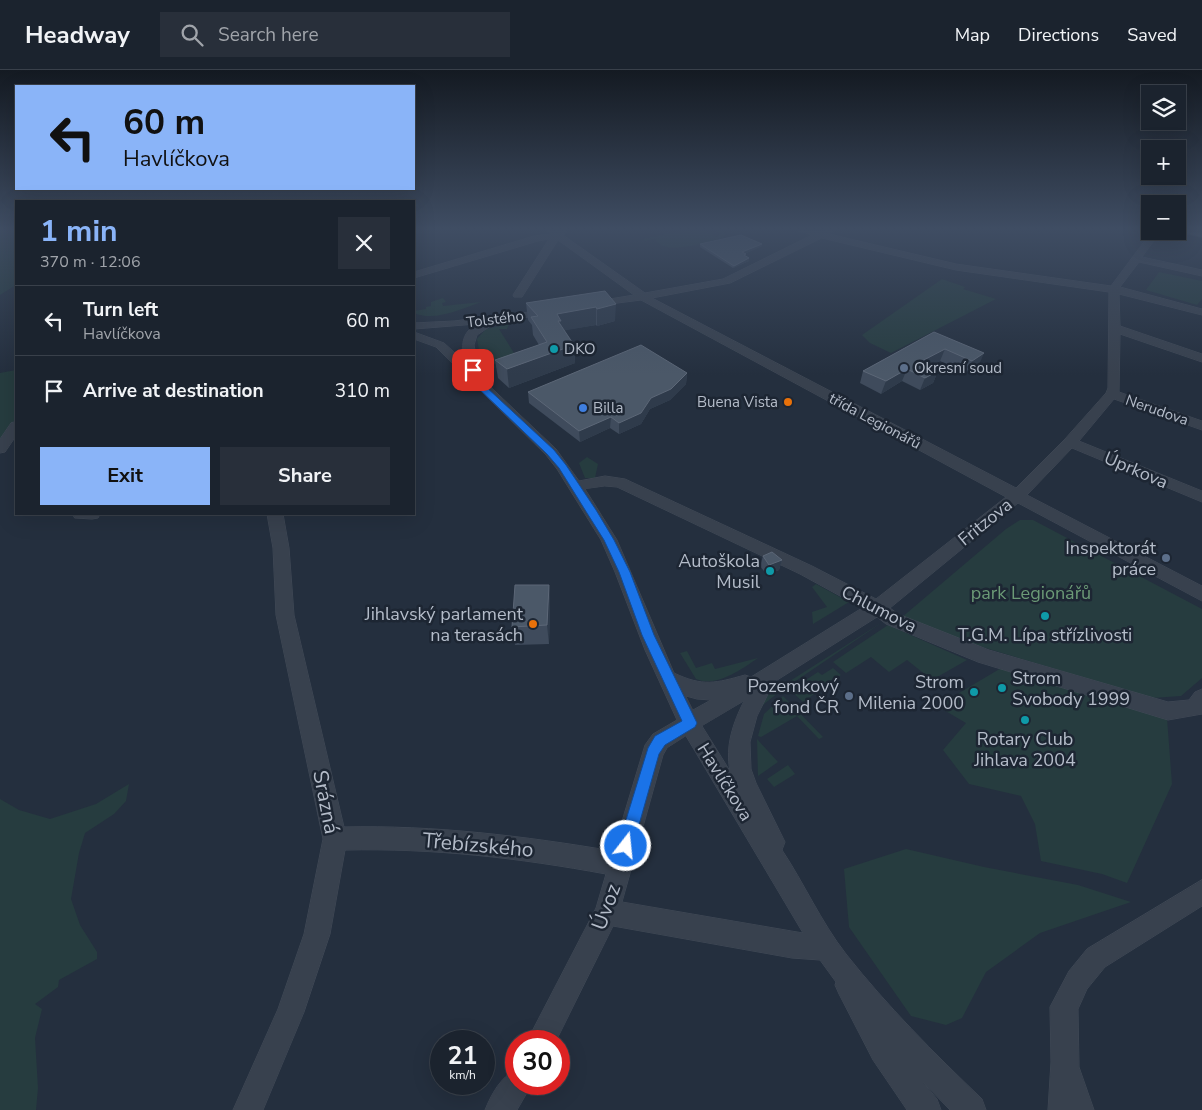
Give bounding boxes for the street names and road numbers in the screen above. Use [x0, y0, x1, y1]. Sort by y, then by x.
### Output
street label: Tolstého [465, 306, 525, 332]
street label: třída Legionářů [825, 388, 925, 454]
street label: Nerudova [1123, 390, 1191, 430]
street label: Úprkova [1100, 446, 1172, 494]
street label: Fritzova [953, 493, 1017, 551]
street label: Chlumova [837, 580, 921, 638]
street label: Havlíčkova [692, 739, 758, 825]
street label: Srázná [306, 768, 346, 836]
street label: Třebízského [421, 826, 535, 864]
street label: Úvoz [585, 880, 627, 934]

